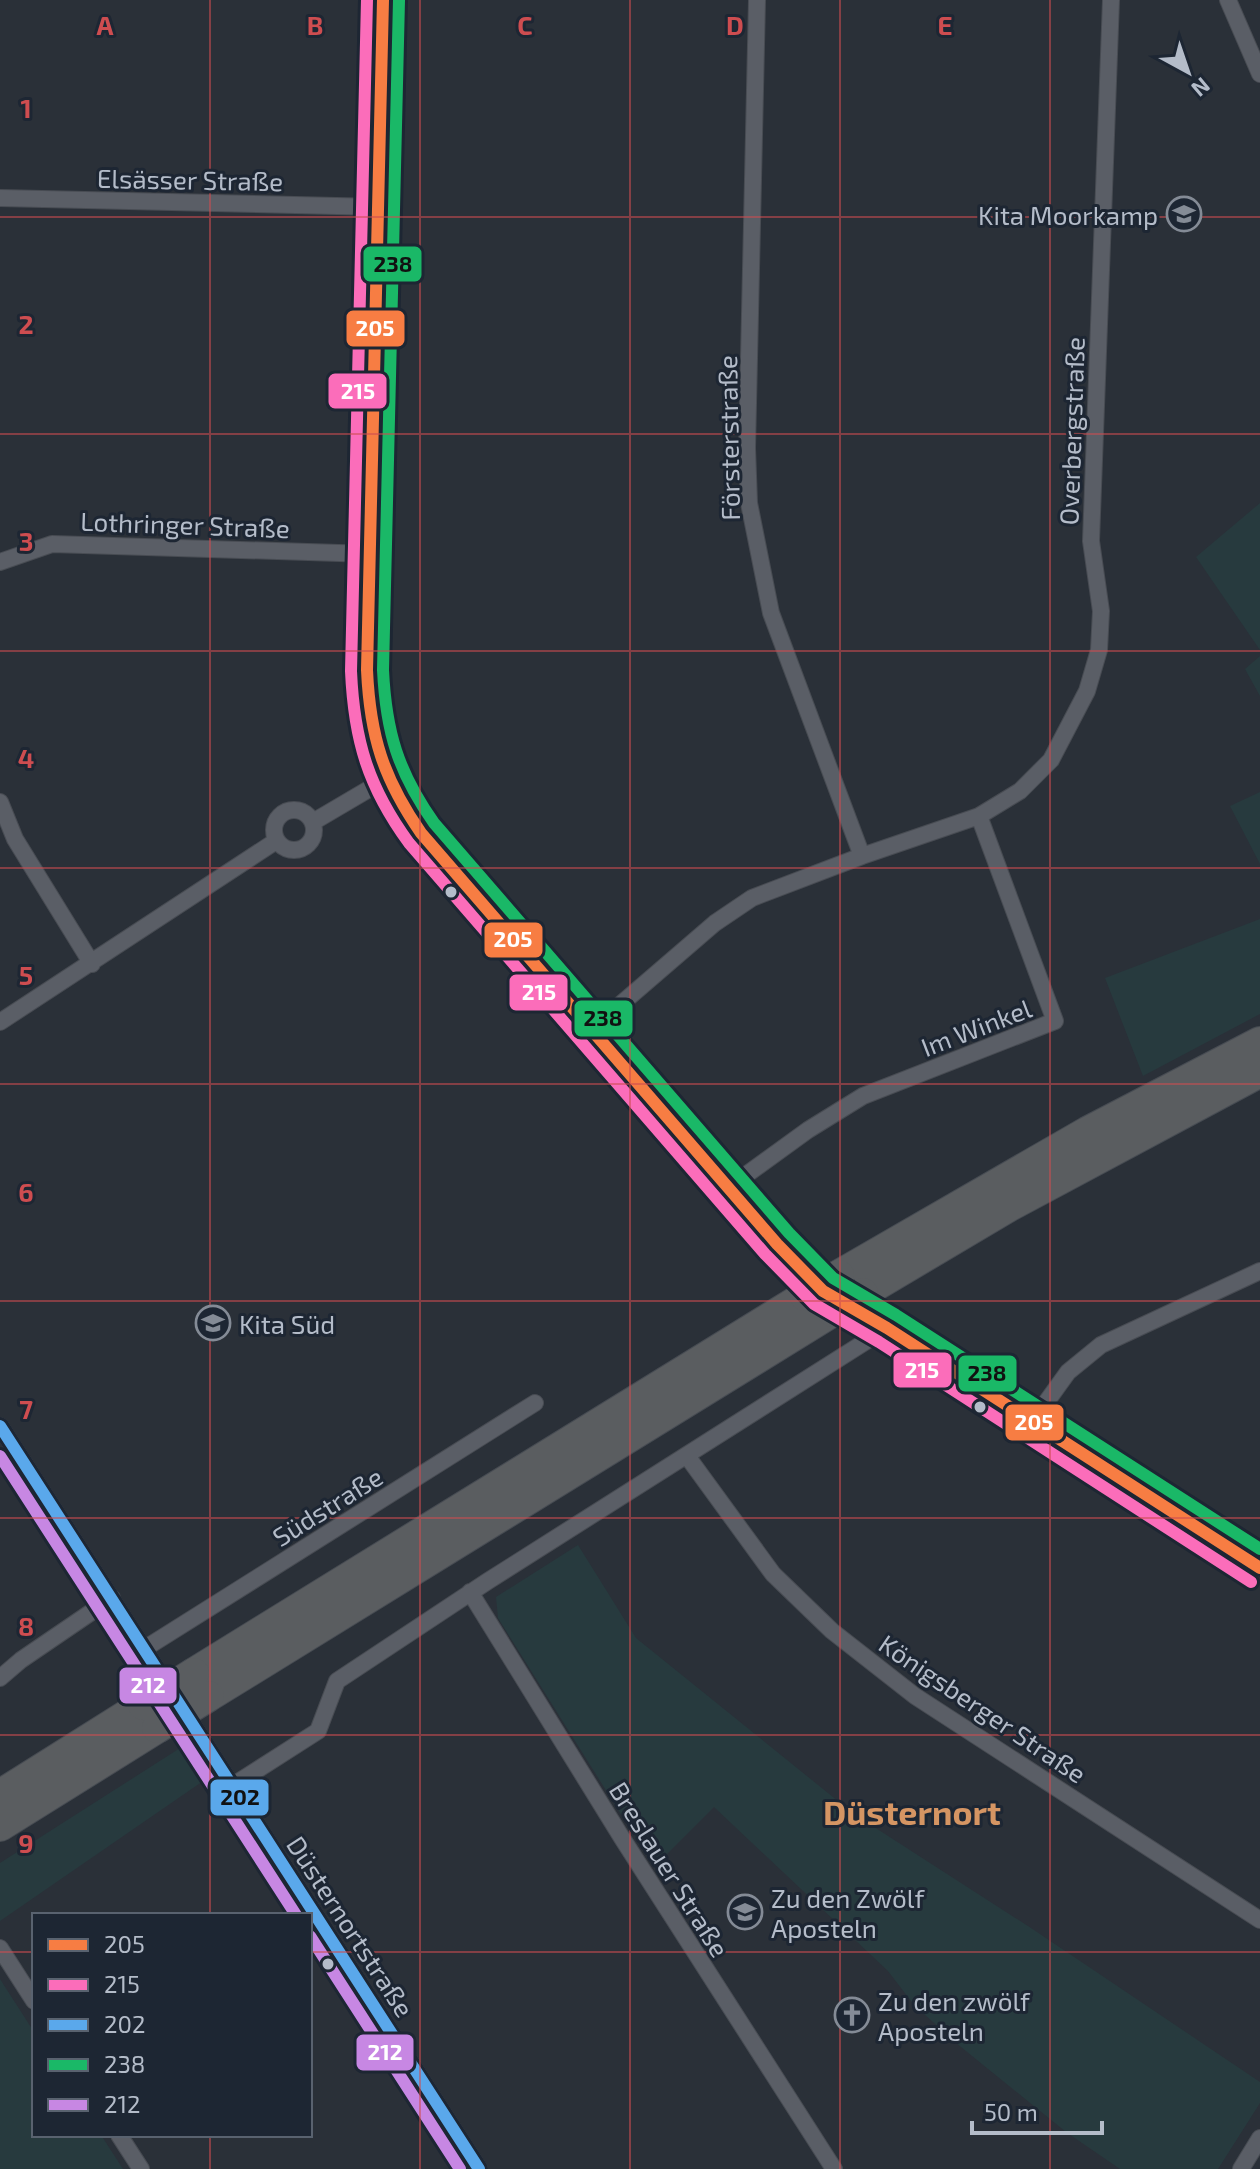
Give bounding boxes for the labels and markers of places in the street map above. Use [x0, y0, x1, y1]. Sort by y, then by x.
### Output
school or university icon: Kita Moorkamp [1165, 195, 1203, 233]
place label: Kita Moorkamp [978, 199, 1158, 230]
unlabelled marker [443, 884, 459, 900]
school or university icon: Kita Süd [194, 1304, 232, 1342]
place label: Kita Süd [239, 1308, 335, 1339]
unlabelled marker [972, 1399, 988, 1415]
place label: Zu den Zwölf Aposteln [771, 1882, 925, 1943]
school or university icon: Zu den Zwölf Aposteln [726, 1893, 764, 1931]
unlabelled marker [320, 1956, 336, 1972]
place label: Zu den zwölf Aposteln [878, 1985, 1031, 2046]
church icon: Zu den zwölf Aposteln [833, 1996, 871, 2034]

